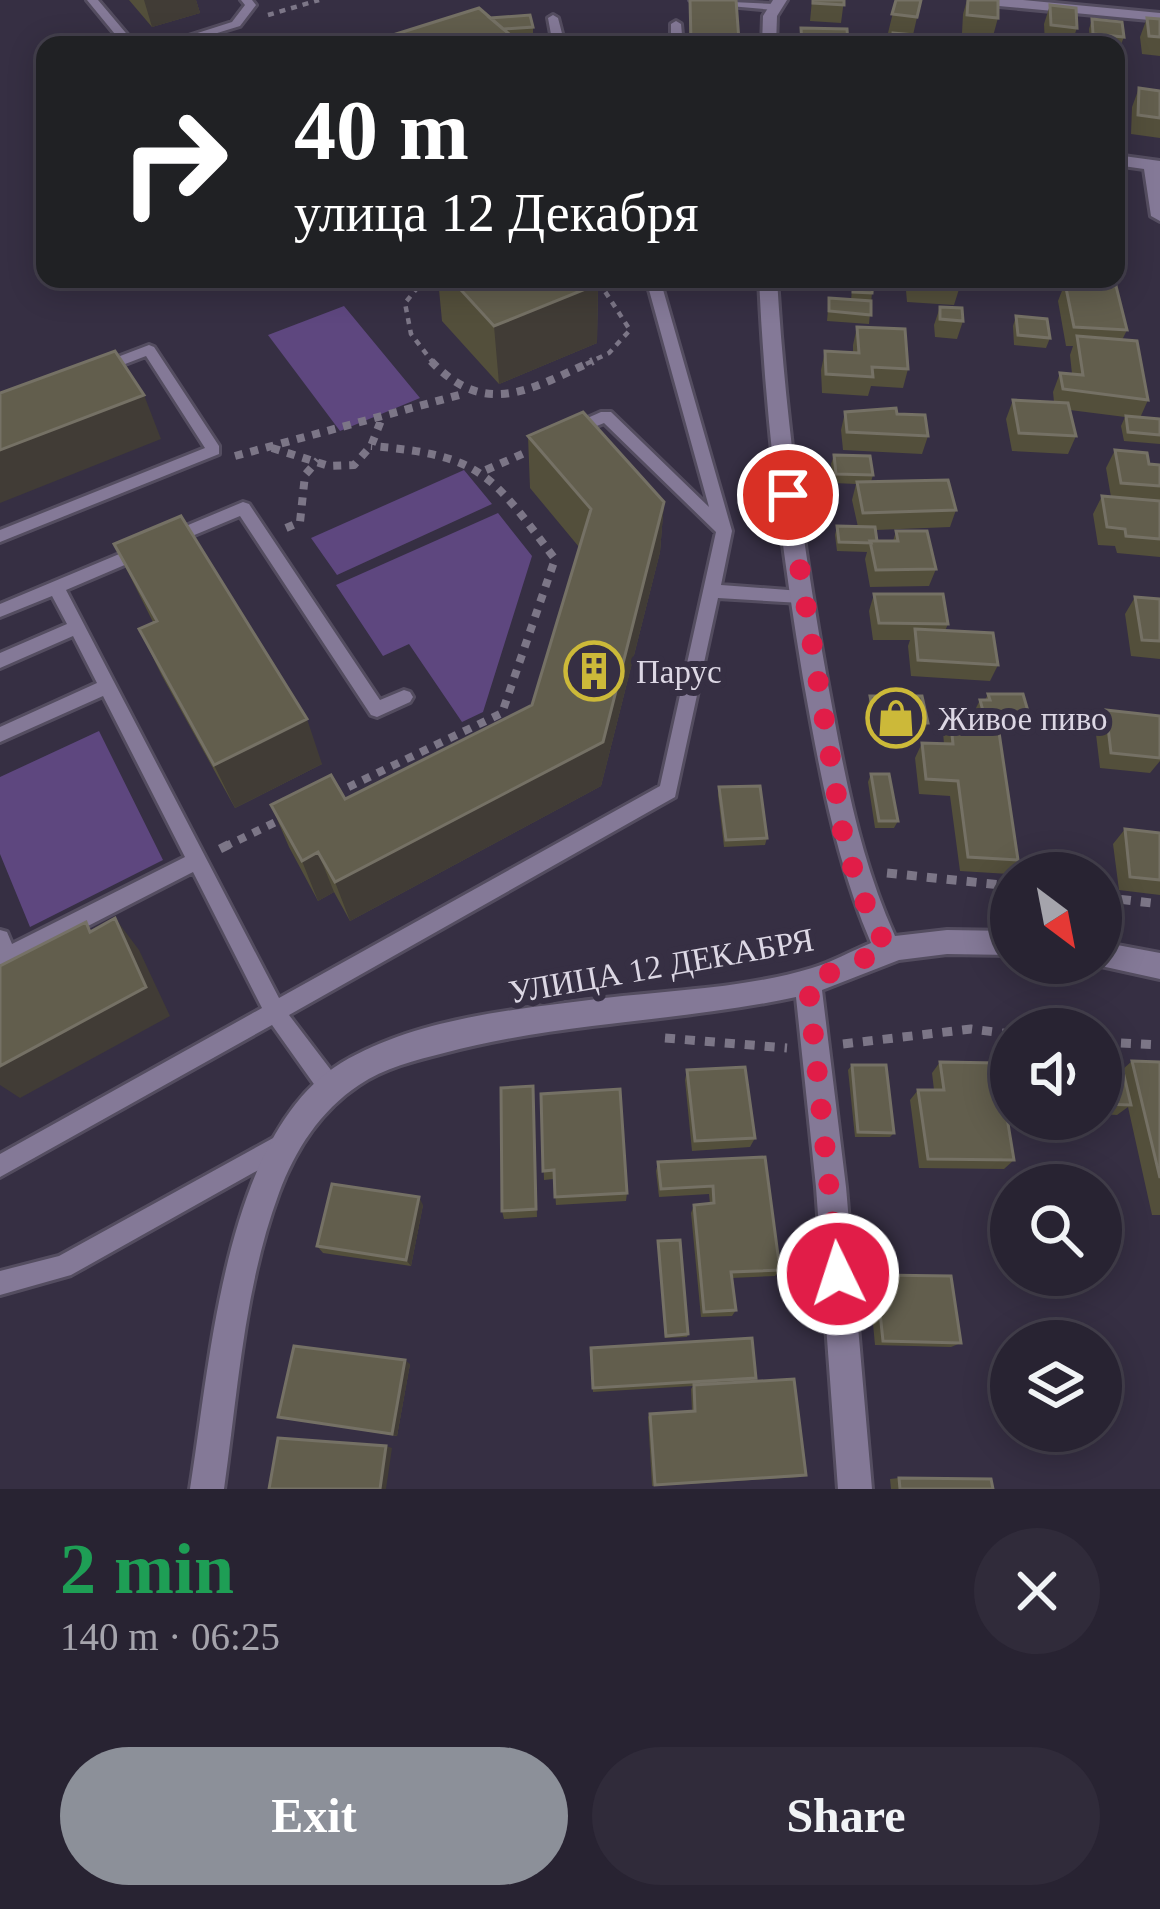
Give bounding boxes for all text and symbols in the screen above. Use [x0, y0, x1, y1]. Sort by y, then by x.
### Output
icon: right [96, 84, 252, 240]
text: 40 m [294, 84, 469, 177]
text: улица 12 Декабря [294, 183, 699, 243]
pin [737, 444, 839, 546]
icon: arrive [755, 462, 821, 528]
building icon: Парус [563, 640, 625, 702]
place label: Парус [636, 654, 722, 690]
shop icon: Живое пиво [865, 687, 927, 749]
place label: Живое пиво [938, 701, 1108, 737]
north arrow [990, 852, 1122, 984]
map controls [990, 852, 1122, 1452]
street label: УЛИЦА 12 ДЕКАБРЯ [506, 921, 816, 1011]
button: sound [990, 1008, 1122, 1140]
button: search [990, 1164, 1122, 1296]
position arrow [775, 1211, 901, 1337]
button: layers [990, 1320, 1122, 1452]
button: close [974, 1528, 1100, 1654]
text: 2 min [60, 1529, 234, 1609]
text: 140 m · 06:25 [60, 1615, 280, 1658]
button: Exit [60, 1747, 568, 1885]
button: Share [592, 1747, 1100, 1885]

